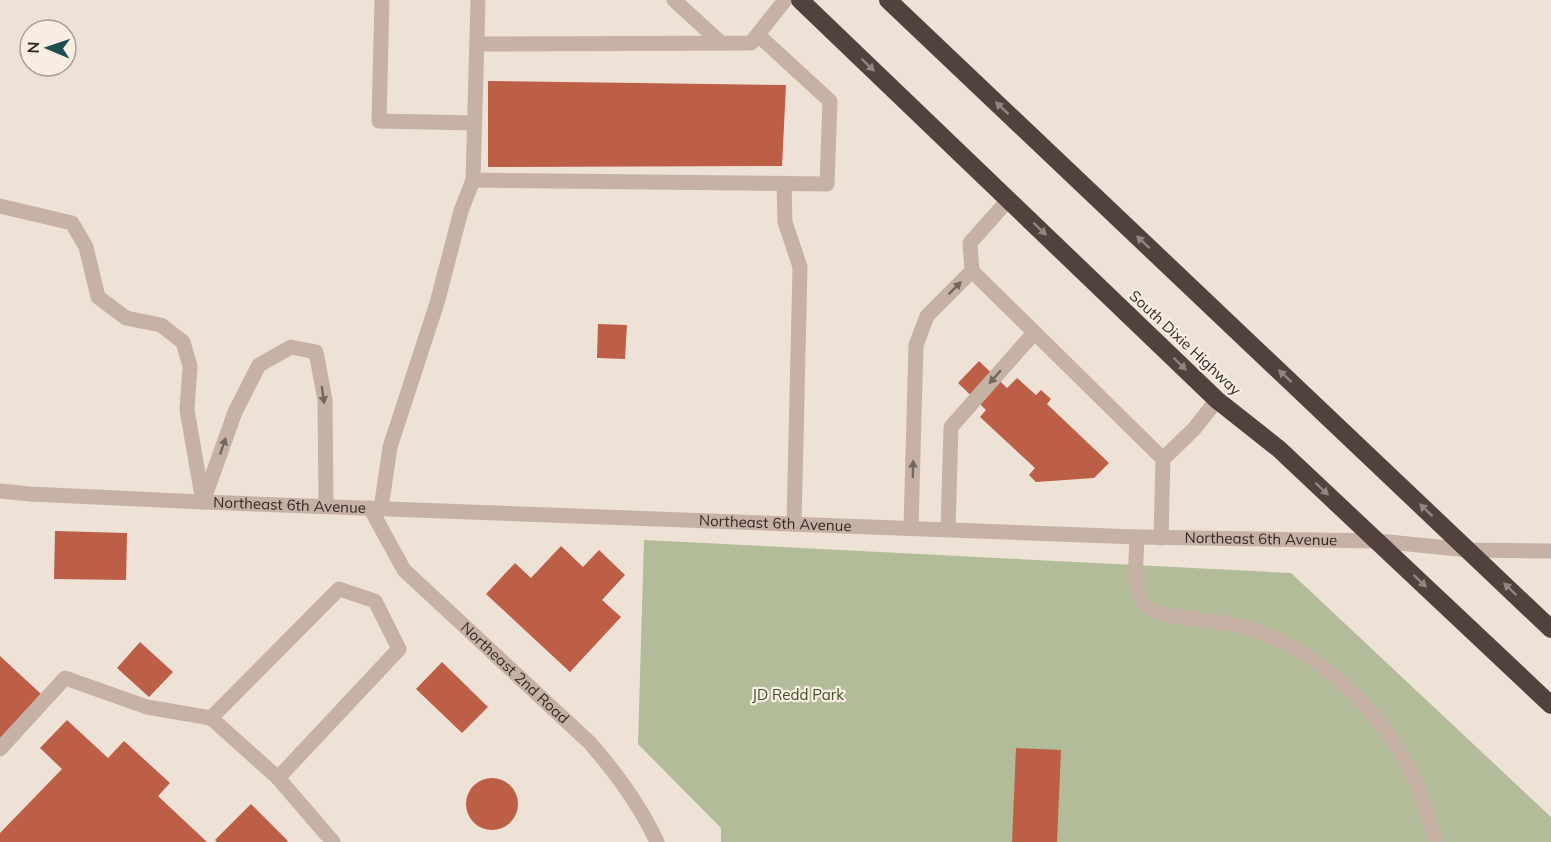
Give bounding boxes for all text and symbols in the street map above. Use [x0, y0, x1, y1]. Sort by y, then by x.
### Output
north arrow [18, 18, 78, 78]
text: N [23, 41, 43, 54]
one-way arrow [861, 58, 875, 72]
one-way arrow [995, 101, 1009, 115]
one-way arrow [1032, 222, 1047, 236]
one-way arrow [1136, 235, 1150, 249]
one-way arrow [948, 281, 962, 295]
street label: South Dixie Highway [1126, 286, 1245, 399]
one-way arrow [1173, 357, 1188, 371]
one-way arrow [989, 369, 1002, 384]
one-way arrow [1277, 369, 1292, 383]
one-way arrow [319, 385, 328, 404]
one-way arrow [218, 437, 228, 455]
one-way arrow [908, 460, 917, 479]
one-way arrow [1314, 482, 1329, 496]
street label: Northeast 6th Avenue [213, 492, 366, 517]
one-way arrow [1419, 503, 1434, 517]
street label: Northeast 6th Avenue [699, 511, 852, 535]
street label: Northeast 6th Avenue [1184, 528, 1338, 549]
one-way arrow [1413, 574, 1427, 588]
one-way arrow [1503, 583, 1517, 597]
street label: Northeast 2nd Road [457, 618, 573, 728]
park label: JD Redd Park [752, 685, 844, 704]

